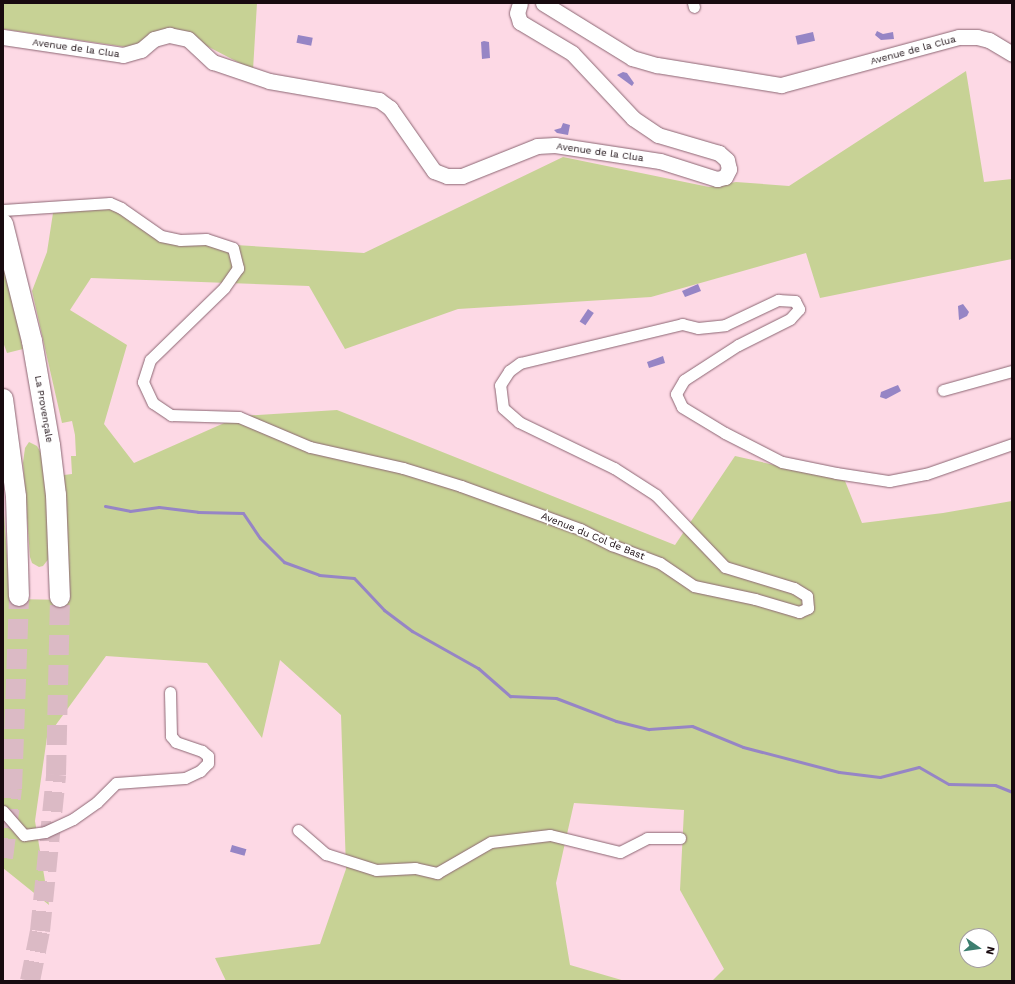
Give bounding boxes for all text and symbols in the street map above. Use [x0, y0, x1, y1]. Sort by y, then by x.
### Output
street label: Avenue de la Clua [869, 33, 957, 67]
street label: Avenue de la Clua [32, 36, 120, 60]
street label: Avenue de la Clua [556, 140, 644, 164]
street label: La Provençale [32, 374, 56, 444]
street label: Avenue du Col de Bast [539, 510, 647, 562]
north arrow [959, 928, 999, 968]
text: N [983, 945, 997, 956]

